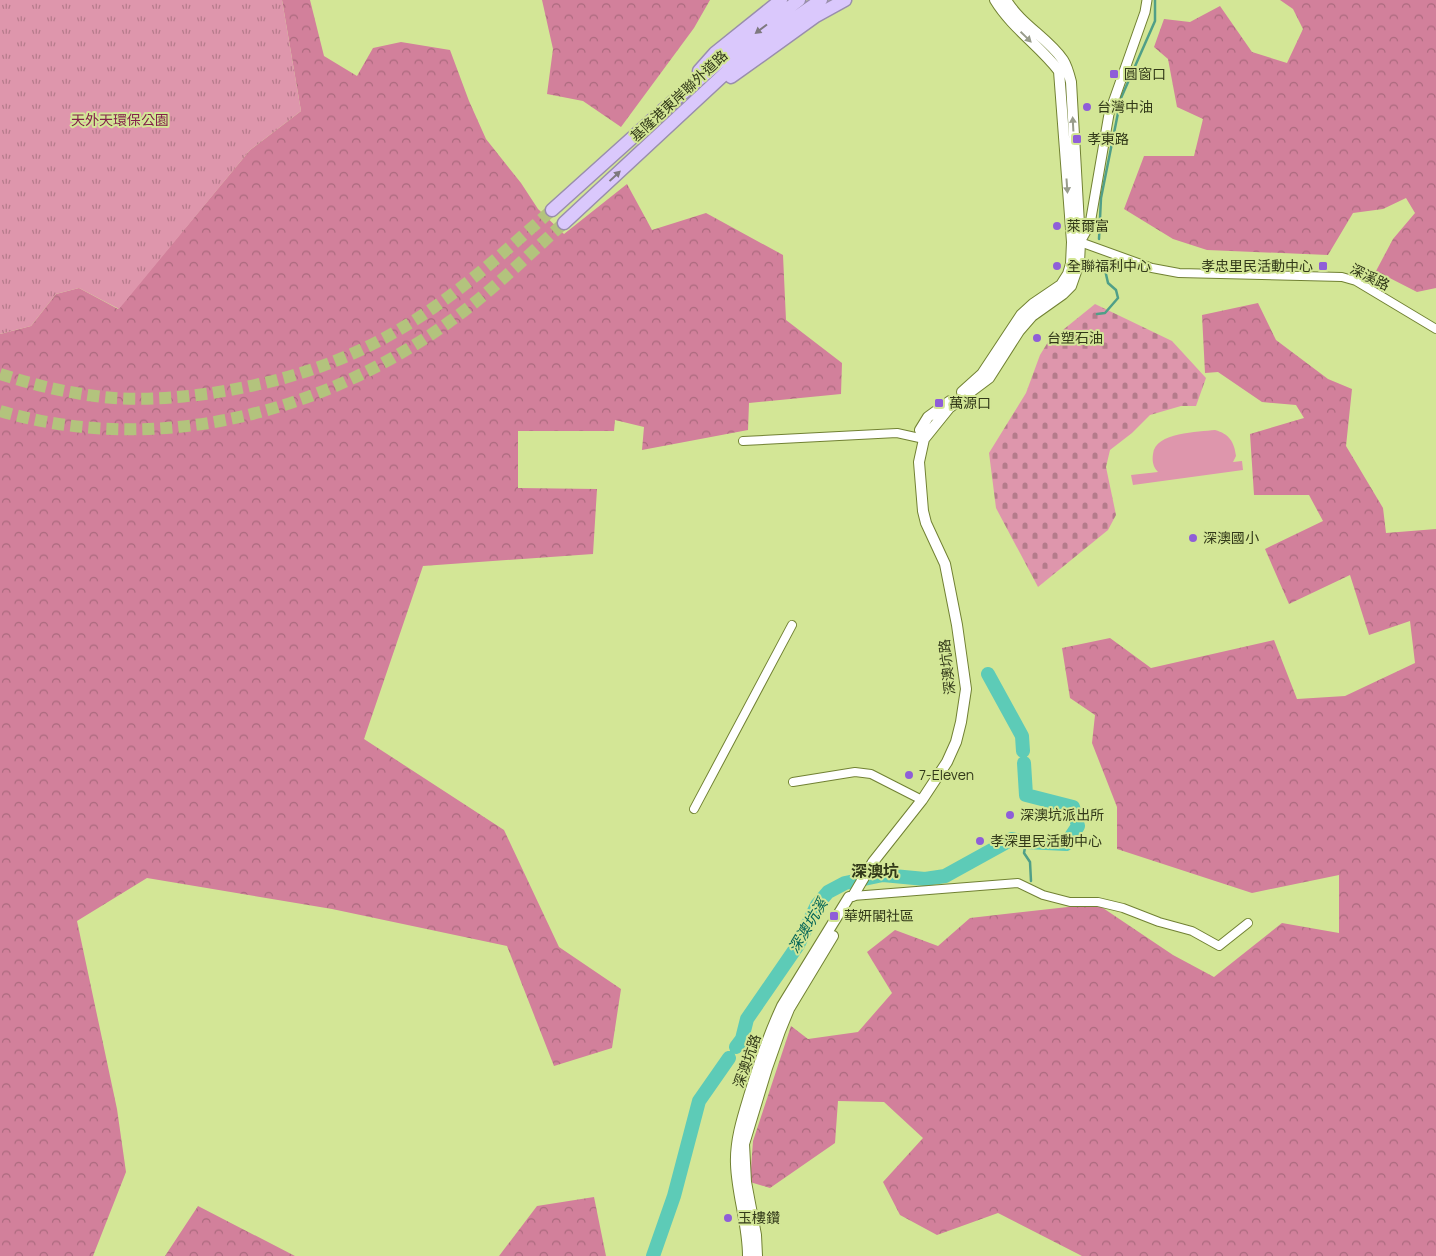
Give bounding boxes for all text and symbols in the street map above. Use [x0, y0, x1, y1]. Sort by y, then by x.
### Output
one-way arrow [754, 24, 767, 35]
one-way arrow [1020, 31, 1032, 43]
street label: 基隆港東岸聯外道路 [626, 46, 731, 146]
place label: 圓窗口 [1124, 64, 1166, 83]
marker: 圓窗口 [1108, 68, 1120, 80]
place label: 台灣中油 [1097, 97, 1153, 116]
marker: 台灣中油 [1081, 101, 1093, 113]
park label: 天外天環保公園 [71, 110, 169, 129]
one-way arrow [1068, 116, 1076, 132]
place label: 孝東路 [1087, 129, 1129, 148]
marker: 孝東路 [1071, 133, 1083, 145]
one-way arrow [608, 170, 620, 182]
one-way arrow [1064, 178, 1072, 194]
place label: 萊爾富 [1067, 216, 1109, 235]
marker: 萊爾富 [1051, 220, 1063, 232]
place label: 全聯福利中心 [1067, 256, 1151, 275]
place label: 孝忠里民活動中心 [1201, 256, 1313, 275]
street label: 深溪路 [1347, 259, 1393, 294]
marker: 全聯福利中心 [1051, 260, 1063, 272]
marker: 孝忠里民活動中心 [1317, 260, 1329, 272]
place label: 台塑石油 [1047, 328, 1103, 347]
marker: 台塑石油 [1031, 332, 1043, 344]
place label: 萬源口 [949, 393, 991, 412]
marker: 萬源口 [933, 397, 945, 409]
place label: 深澳國小 [1203, 528, 1259, 547]
marker: 深澳國小 [1187, 532, 1199, 544]
street label: 深澳坑路 [934, 638, 959, 696]
place label: 7-Eleven [919, 765, 974, 784]
marker: 7-Eleven [903, 769, 915, 781]
place label: 深澳坑派出所 [1020, 805, 1104, 824]
marker: 深澳坑派出所 [1004, 809, 1016, 821]
place label: 孝深里民活動中心 [990, 831, 1102, 850]
marker: 孝深里民活動中心 [974, 835, 986, 847]
district label: 深澳坑 [851, 860, 899, 882]
water label: 深澳坑溪 [783, 893, 833, 957]
place label: 華妍閣社區 [844, 906, 914, 925]
marker: 華妍閣社區 [828, 910, 840, 922]
street label: 深澳坑路 [728, 1031, 765, 1090]
place label: 玉樓鑽 [738, 1208, 780, 1227]
marker: 玉樓鑽 [722, 1212, 734, 1224]

